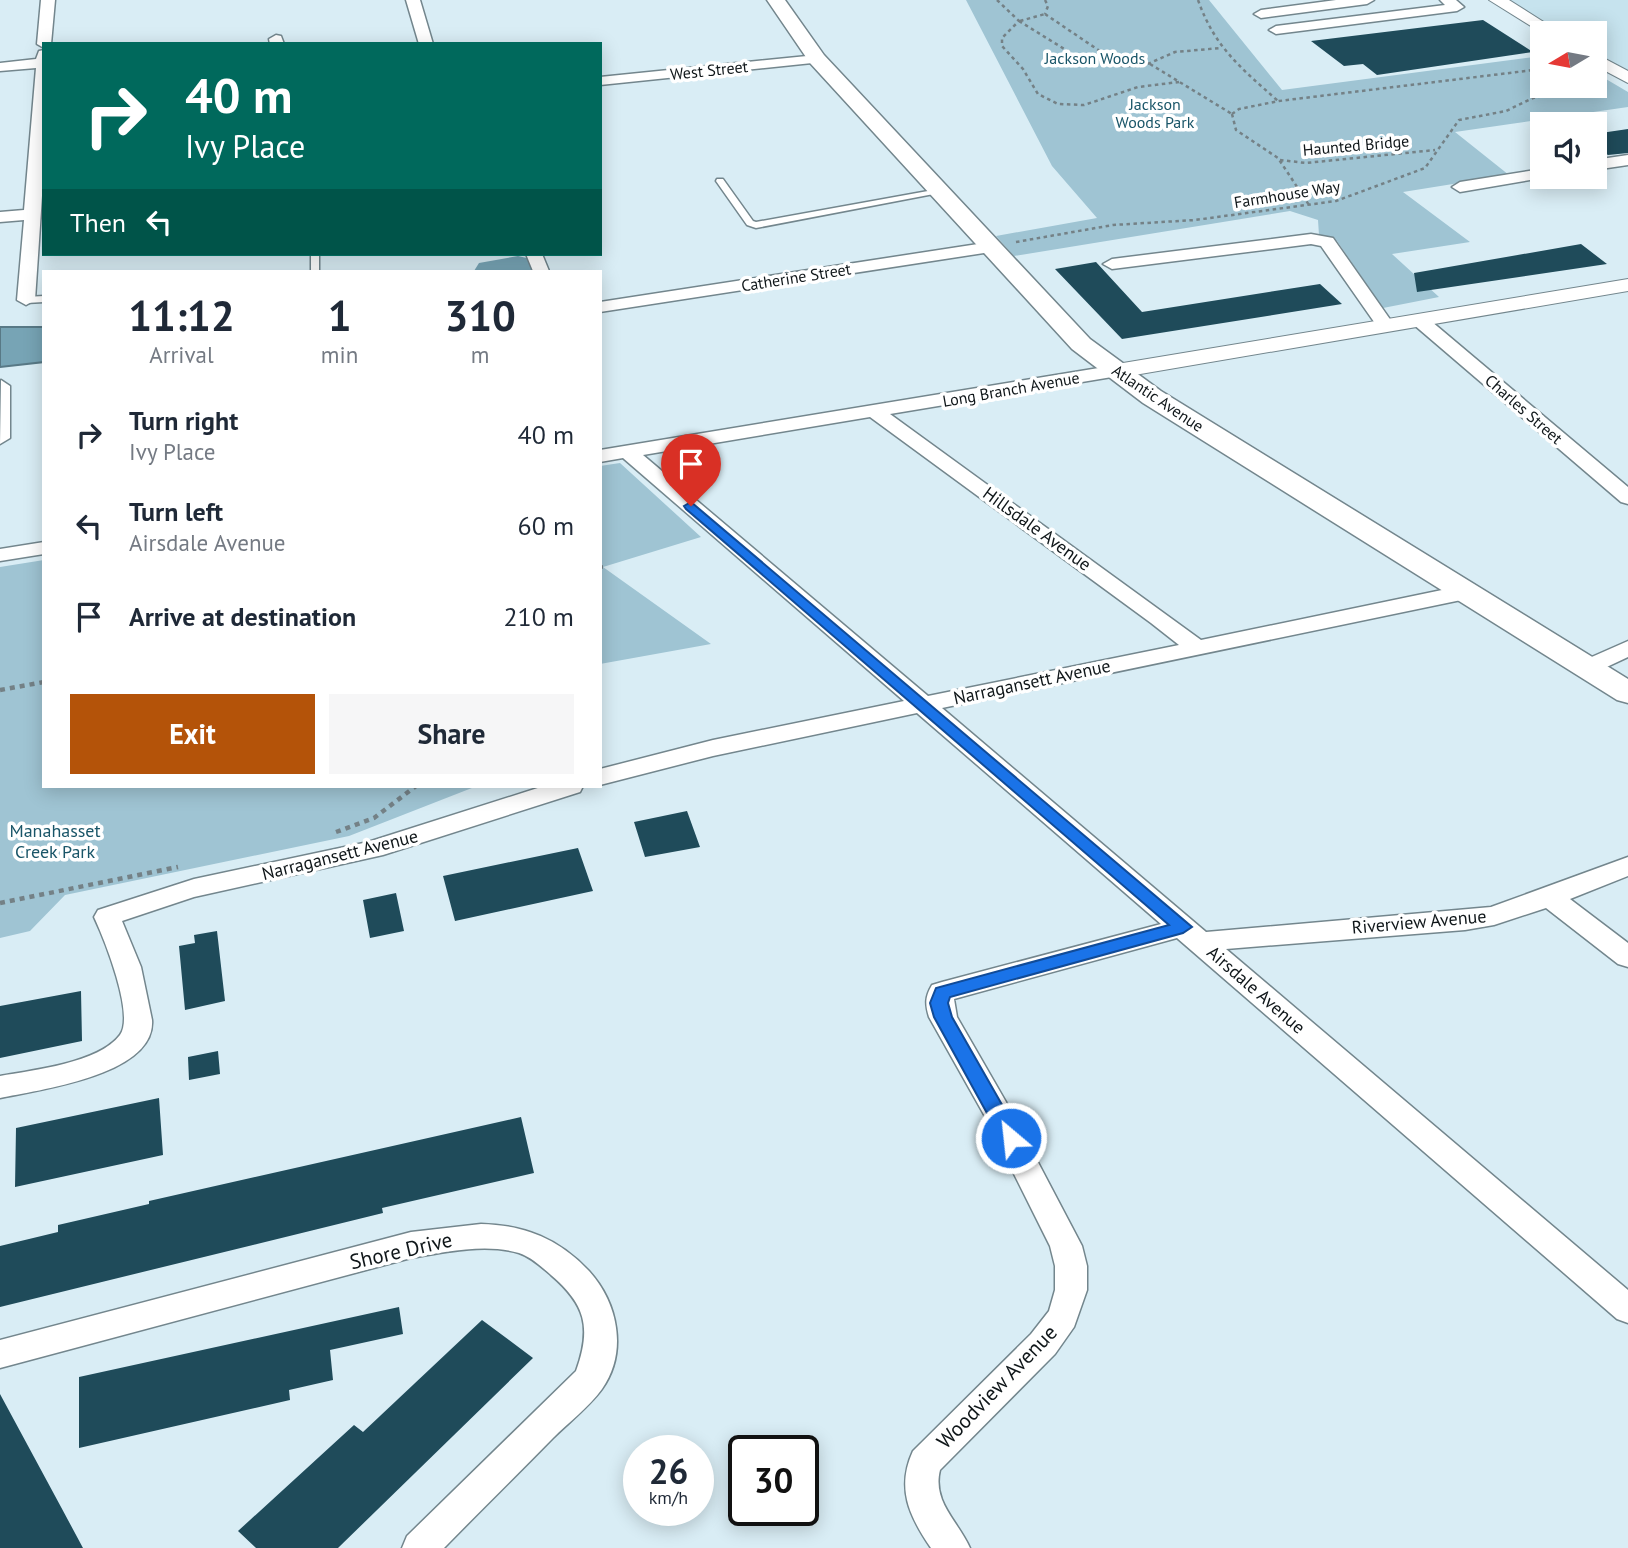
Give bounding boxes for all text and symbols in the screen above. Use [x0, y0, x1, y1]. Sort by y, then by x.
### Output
north arrow [1530, 21, 1606, 98]
map controls [1530, 21, 1607, 189]
park label: Jackson Woods [1044, 48, 1146, 68]
street label: West Street [669, 56, 749, 84]
text: 40 m [185, 63, 292, 127]
icon: right [70, 70, 161, 161]
park label: Jackson Woods Park [1116, 94, 1195, 132]
button: sound [1530, 112, 1607, 189]
text: Ivy Place [185, 125, 305, 167]
street label: Haunted Bridge [1302, 130, 1410, 160]
street label: Farmhouse Way [1232, 176, 1342, 212]
icon: left [140, 203, 178, 241]
text: Then [70, 206, 126, 239]
street label: Catherine Street [740, 258, 853, 296]
text: 11:12 [128, 288, 235, 343]
text: 1 [328, 288, 351, 343]
text: 310 [444, 288, 516, 343]
text: Arrival [149, 340, 214, 369]
text: min [321, 340, 358, 369]
text: m [471, 340, 489, 369]
street label: Atlantic Avenue [1108, 360, 1208, 436]
street label: Long Branch Avenue [941, 367, 1081, 411]
street label: Charles Street [1481, 370, 1567, 448]
text: Turn right [129, 404, 238, 437]
icon: right [70, 416, 108, 454]
text: 40 m [518, 418, 574, 451]
pin [661, 434, 721, 506]
text: Ivy Place [129, 437, 215, 466]
icon: arrive [672, 445, 710, 483]
street label: Hillsdale Avenue [979, 482, 1096, 576]
text: Turn left [129, 495, 223, 528]
icon: left [70, 507, 108, 545]
text: 60 m [518, 509, 574, 542]
text: Airsdale Avenue [129, 528, 286, 557]
icon: arrive [70, 598, 108, 636]
text: Arrive at destination [129, 600, 356, 633]
text: 210 m [503, 600, 574, 633]
street label: Narragansett Avenue [951, 654, 1113, 709]
button: Exit [70, 694, 315, 774]
button: Share [329, 694, 574, 774]
park label: Manahasset Creek Park [9, 819, 101, 863]
street label: Narragansett Avenue [259, 824, 420, 885]
street label: Riverview Avenue [1351, 904, 1487, 939]
street label: Airsdale Avenue [1203, 941, 1310, 1038]
position arrow [974, 1101, 1048, 1175]
street label: Shore Drive [347, 1226, 455, 1275]
street label: Woodview Avenue [931, 1319, 1063, 1454]
speed limit sign: 30 [728, 1435, 819, 1526]
text: 26 [649, 1448, 688, 1494]
text: km/h [649, 1486, 688, 1509]

